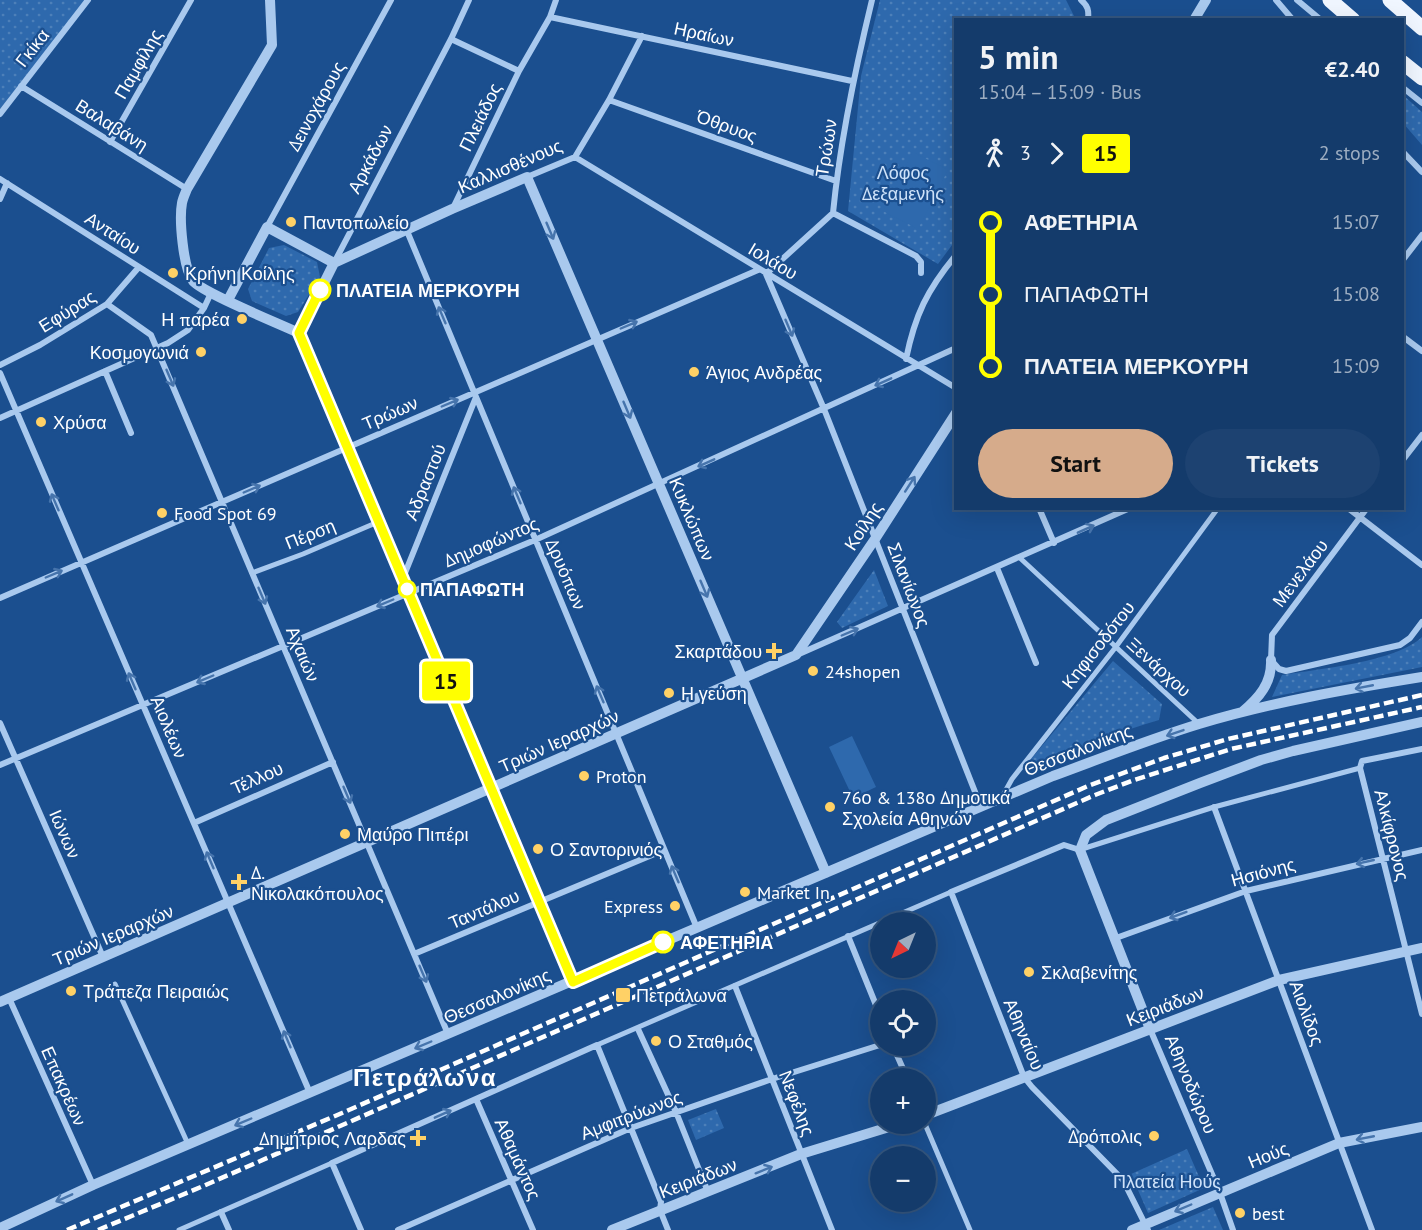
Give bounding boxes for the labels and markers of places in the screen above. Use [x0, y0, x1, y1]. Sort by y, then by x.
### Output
place label: Παντοπωλείο [303, 211, 409, 234]
marker: Παντοπωλείο [284, 215, 298, 229]
place label: Κρήνη Κοίλης [185, 262, 295, 285]
marker: Κρήνη Κοίλης [166, 266, 180, 280]
marker: ΠΛΑΤΕΙΑ ΜΕΡΚΟΥΡΗ [309, 279, 331, 301]
place label: ΠΛΑΤΕΙΑ ΜΕΡΚΟΥΡΗ [336, 279, 520, 302]
place label: Η παρέα [161, 308, 230, 331]
marker: Η παρέα [235, 312, 249, 326]
place label: Κοσμογωνιά [90, 341, 189, 364]
marker: Κοσμογωνιά [194, 345, 208, 359]
place label: Άγιος Ανδρέας [706, 361, 823, 384]
marker: Άγιος Ανδρέας [687, 365, 701, 379]
place label: Χρύσα [53, 411, 107, 434]
marker: Χρύσα [34, 415, 48, 429]
place label: Food Spot 69 [174, 502, 277, 525]
marker: Food Spot 69 [155, 506, 169, 520]
place label: ΠΑΠΑΦΩΤΗ [420, 578, 524, 601]
marker: ΠΑΠΑΦΩΤΗ [398, 580, 416, 598]
place label: Σκαρτάδου [675, 640, 762, 663]
marker: Σκαρτάδου [767, 644, 781, 658]
place label: 24shopen [825, 660, 900, 683]
marker: 24shopen [806, 664, 820, 678]
place label: Η γεύση [681, 682, 747, 705]
marker: Η γεύση [662, 686, 676, 700]
place label: Proton [596, 765, 647, 788]
marker: Proton [577, 769, 591, 783]
place label: 76ο & 138ο Δημοτικά Σχολεία Αθηνών [842, 786, 1010, 830]
marker: 76ο & 138ο Δημοτικά Σχολεία Αθηνών [823, 800, 837, 814]
place label: Μαύρο Πιπέρι [357, 823, 469, 846]
marker: Μαύρο Πιπέρι [338, 827, 352, 841]
place label: Ο Σαντορινιός [550, 838, 662, 861]
marker: Ο Σαντορινιός [531, 842, 545, 856]
place label: Δ. Νικολακόπουλος [251, 861, 384, 905]
marker: Δ. Νικολακόπουλος [232, 875, 246, 889]
place label: Market In [757, 881, 830, 904]
marker: Market In [738, 885, 752, 899]
place label: Express [604, 895, 663, 918]
marker: Express [668, 899, 682, 913]
marker: ΑΦΕΤΗΡΙΑ [652, 931, 674, 953]
place label: ΑΦΕΤΗΡΙΑ [680, 931, 773, 954]
place label: Σκλαβενίτης [1041, 961, 1138, 984]
marker: Σκλαβενίτης [1022, 965, 1036, 979]
place label: Τράπεζα Πειραιώς [83, 980, 229, 1003]
marker: Τράπεζα Πειραιώς [64, 984, 78, 998]
place label: Πετράλωνα [636, 984, 727, 1007]
marker: Πετράλωνα [614, 986, 632, 1004]
place label: Ο Σταθμός [668, 1030, 753, 1053]
marker: Ο Σταθμός [649, 1034, 663, 1048]
place label: Δρόπολις [1068, 1125, 1142, 1148]
place label: Δημήτριος Λαρδας [259, 1127, 406, 1150]
marker: Δρόπολις [1147, 1129, 1161, 1143]
marker: Δημήτριος Λαρδας [411, 1131, 425, 1145]
place label: best [1252, 1202, 1285, 1225]
marker: best [1233, 1206, 1247, 1220]

